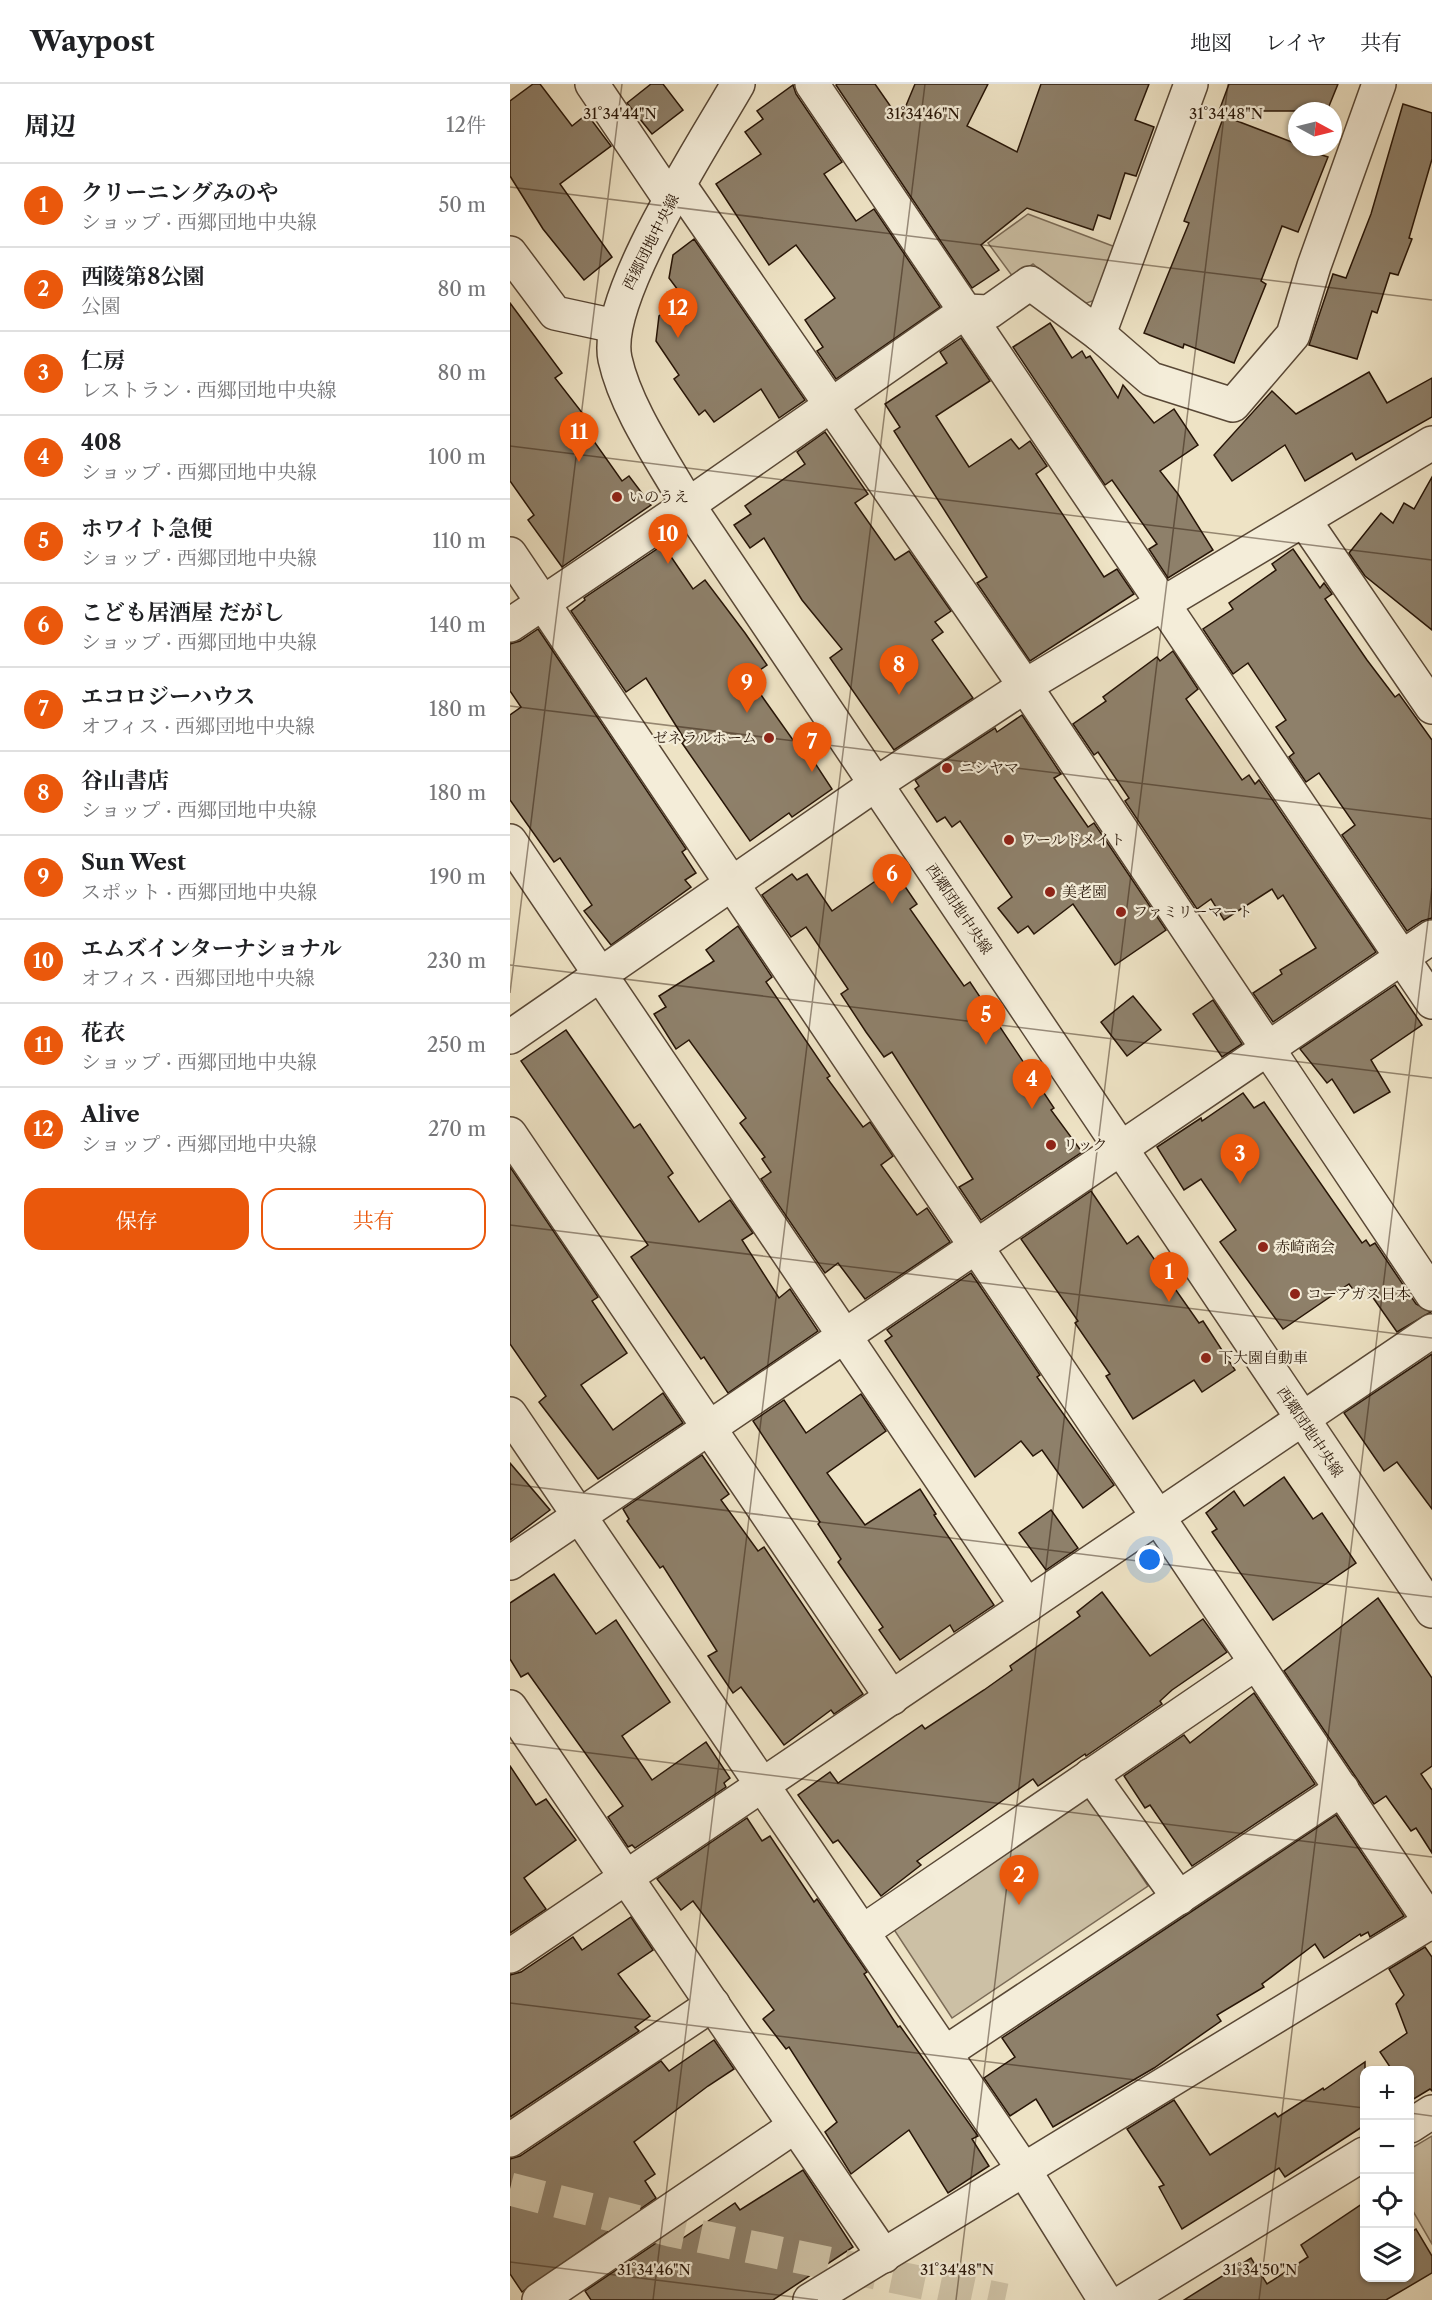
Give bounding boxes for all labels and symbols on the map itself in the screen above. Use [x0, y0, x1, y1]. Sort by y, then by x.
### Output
north arrow [1288, 102, 1342, 156]
text: 31°34'44"N [583, 104, 657, 123]
text: 31°34'46"N [886, 104, 960, 123]
text: 31°34'48"N [1189, 104, 1263, 123]
street label: 西郷団地中央線 [618, 191, 683, 293]
pin: 12 [658, 288, 698, 338]
pin: 11 [560, 412, 598, 462]
place label: いのうえ [629, 487, 689, 506]
marker: いのうえ [610, 490, 624, 504]
pin: 10 [648, 514, 688, 564]
pin: 8 [880, 646, 918, 695]
pin: 9 [728, 664, 766, 713]
pin: 7 [792, 722, 832, 772]
place label: ゼネラルホーム [652, 728, 757, 747]
marker: ゼネラルホーム [762, 731, 776, 745]
place label: ニシヤマ [959, 758, 1019, 777]
marker: ニシヤマ [940, 761, 954, 775]
place label: ワールドメイト [1021, 830, 1125, 849]
marker: ワールドメイト [1002, 833, 1016, 847]
pin: 6 [872, 854, 911, 904]
street label: 西郷団地中央線 [922, 860, 997, 958]
place label: 美老園 [1062, 882, 1107, 901]
marker: 美老園 [1043, 885, 1057, 899]
place label: ファミリーマート [1133, 902, 1253, 921]
marker: ファミリーマート [1114, 905, 1128, 919]
pin: 5 [966, 996, 1006, 1045]
pin: 4 [1012, 1060, 1052, 1109]
pin: 3 [1220, 1134, 1260, 1184]
place label: リック [1063, 1135, 1107, 1154]
marker: リック [1044, 1138, 1058, 1152]
place label: 赤崎商会 [1275, 1237, 1335, 1256]
marker: 赤崎商会 [1256, 1240, 1270, 1254]
pin: 1 [1150, 1252, 1188, 1302]
place label: コーアガス日本 [1307, 1284, 1411, 1303]
marker: コーアガス日本 [1288, 1287, 1302, 1301]
place label: 下大園自動車 [1218, 1348, 1308, 1367]
marker: 下大園自動車 [1199, 1351, 1213, 1365]
street label: 西郷団地中央線 [1273, 1383, 1348, 1481]
your location [1135, 1545, 1164, 1574]
pin: 2 [1000, 1856, 1038, 1905]
text: 31°34'46"N [617, 2260, 691, 2279]
text: 31°34'48"N [920, 2260, 994, 2279]
text: 31°34'50"N [1223, 2260, 1297, 2279]

